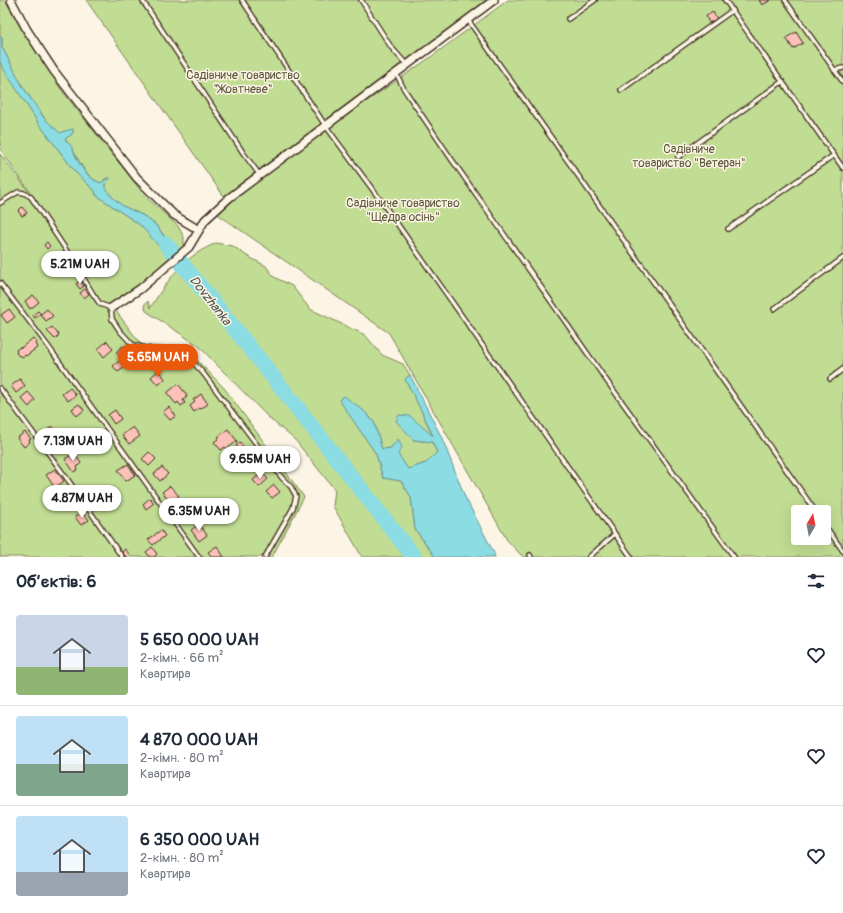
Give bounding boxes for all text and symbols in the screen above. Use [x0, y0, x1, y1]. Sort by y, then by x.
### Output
park label: Садівниче товариство "Жовтневе" [186, 68, 300, 97]
park label: Садівниче товариство "Ветеран" [632, 142, 746, 171]
park label: Садівниче товариство "Щедра осінь" [346, 196, 460, 225]
pin: 5.21M UAH [34, 251, 126, 285]
text: 5.21M UAH [50, 256, 110, 272]
water label: Dovzhanka [186, 273, 235, 329]
pin: 5.65M UAH [112, 344, 204, 378]
text: 5.65M UAH [127, 349, 189, 365]
pin: 7.13M UAH [27, 428, 119, 462]
text: 7.13M UAH [43, 433, 103, 449]
pin: 9.65M UAH [214, 446, 306, 480]
text: 9.65M UAH [229, 451, 291, 467]
pin: 4.87M UAH [36, 485, 128, 519]
text: 4.87M UAH [51, 490, 113, 506]
pin: 6.35M UAH [153, 498, 245, 532]
text: 6.35M UAH [168, 503, 230, 519]
north arrow [791, 505, 831, 545]
map controls [791, 505, 831, 545]
icon: filters [805, 570, 827, 592]
text: Об’єктів: 6 [16, 571, 97, 592]
text: 5 650 000 UAH [140, 629, 259, 650]
icon: home [48, 631, 96, 679]
icon: heart [805, 644, 827, 666]
text: 2-кімн. · 66 m² [140, 650, 224, 666]
text: Квартира [140, 666, 191, 682]
text: 4 870 000 UAH [140, 729, 258, 750]
icon: home [48, 732, 96, 780]
icon: heart [805, 745, 827, 767]
text: 2-кімн. · 80 m² [140, 750, 224, 766]
text: Квартира [140, 766, 191, 782]
text: 6 350 000 UAH [140, 829, 259, 850]
icon: home [48, 832, 96, 880]
icon: heart [805, 845, 827, 867]
text: 2-кімн. · 80 m² [140, 850, 224, 866]
text: Квартира [140, 866, 191, 882]

